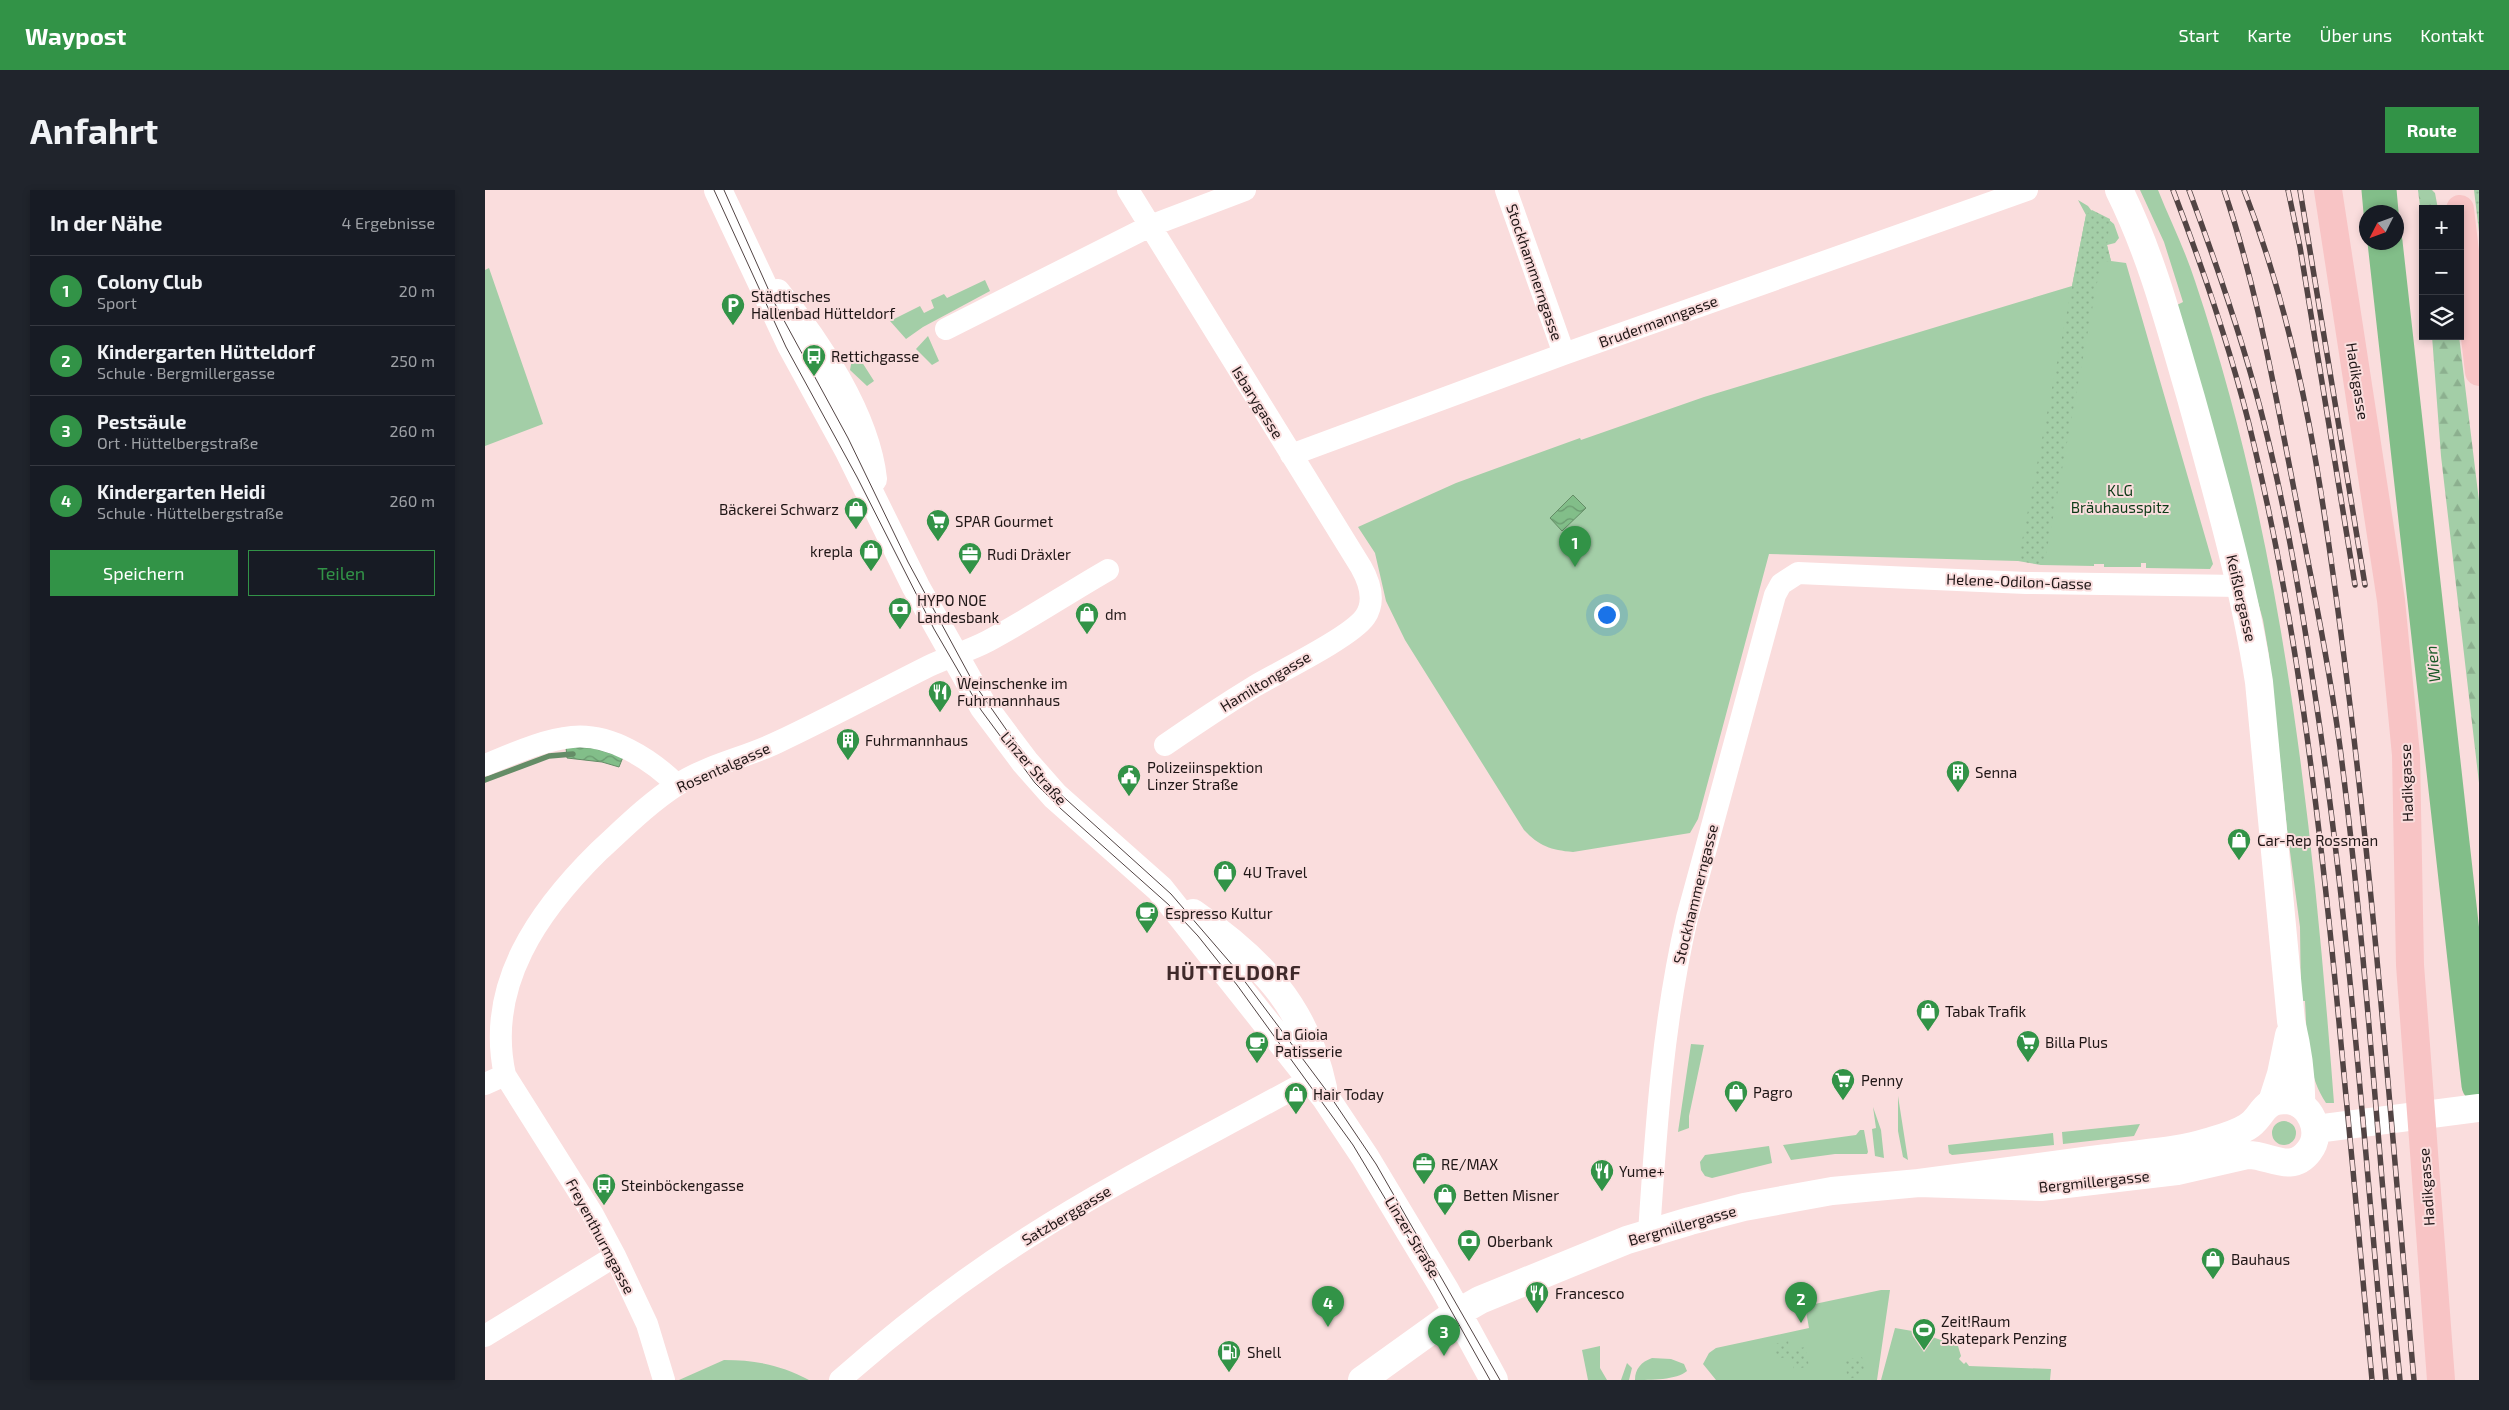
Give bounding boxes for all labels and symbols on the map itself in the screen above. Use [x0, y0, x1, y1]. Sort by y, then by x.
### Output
street label: Stockhammerngasse [1503, 201, 1567, 343]
north arrow [2359, 205, 2404, 250]
place label: Städtisches Hallenbad Hütteldorf [751, 287, 895, 322]
street label: Brudermanngasse [1596, 291, 1720, 351]
parking icon: Städtisches Hallenbad Hütteldorf [720, 292, 746, 326]
street label: Hadikgasse [2343, 341, 2373, 421]
bus stop icon: Rettichgasse [801, 343, 827, 377]
place label: Rettichgasse [831, 347, 919, 365]
street label: Isbarygasse [1229, 362, 1287, 442]
park label: KLG Bräuhausspitz [2071, 481, 2169, 516]
shop icon: Bäckerei Schwarz [843, 496, 869, 530]
place label: Bäckerei Schwarz [719, 500, 839, 518]
supermarket icon: SPAR Gourmet [925, 508, 951, 542]
place label: SPAR Gourmet [955, 512, 1053, 530]
pin: 1 [1559, 526, 1591, 567]
shop icon: krepla [858, 538, 884, 572]
office icon: Rudi Dräxler [957, 541, 983, 575]
place label: krepla [810, 542, 853, 560]
place label: Rudi Dräxler [987, 545, 1071, 563]
street label: Keißlergasse [2223, 553, 2261, 643]
street label: Helene-Odilon-Gasse [1946, 569, 2092, 593]
place label: HYPO NOE Landesbank [917, 591, 999, 626]
bank icon: HYPO NOE Landesbank [887, 596, 913, 630]
shop icon: dm [1074, 601, 1100, 635]
your location [1594, 602, 1620, 628]
place label: dm [1105, 605, 1127, 623]
water label: Wien [2421, 645, 2443, 683]
street label: Hamiltongasse [1217, 647, 1313, 715]
place label: Weinschenke im Fuhrmannhaus [957, 674, 1068, 709]
restaurant icon: Weinschenke im Fuhrmannhaus [927, 679, 953, 713]
building icon: Fuhrmannhaus [835, 727, 861, 761]
street label: Linzer Straße [997, 728, 1071, 808]
place label: Fuhrmannhaus [865, 731, 968, 749]
street label: Rosentalgasse [674, 738, 772, 796]
street label: Hadikgasse [2396, 744, 2416, 822]
place label: Polizeiinspektion Linzer Straße [1147, 758, 1263, 793]
building icon: Senna [1945, 759, 1971, 793]
public building icon: Polizeiinspektion Linzer Straße [1116, 763, 1142, 797]
place label: Senna [1975, 763, 2017, 781]
street label: Stockhammerngasse [1669, 822, 1721, 966]
shop icon: Car-Rep Rossman [2226, 827, 2252, 861]
place label: Car-Rep Rossman [2257, 831, 2378, 849]
shop icon: 4U Travel [1212, 859, 1238, 893]
place label: 4U Travel [1243, 863, 1308, 881]
cafe icon: Espresso Kultur [1134, 900, 1160, 934]
place label: Espresso Kultur [1165, 904, 1273, 922]
district label: HÜTTELDORF [1166, 960, 1302, 984]
shop icon: Tabak Trafik [1915, 998, 1941, 1032]
place label: Tabak Trafik [1945, 1002, 2026, 1020]
place label: La Gioia Patisserie [1275, 1025, 1343, 1060]
supermarket icon: Billa Plus [2015, 1029, 2041, 1063]
cafe icon: La Gioia Patisserie [1244, 1030, 1270, 1064]
place label: Billa Plus [2045, 1033, 2108, 1051]
supermarket icon: Penny [1830, 1067, 1856, 1101]
place label: Penny [1861, 1071, 1903, 1089]
shop icon: Pagro [1723, 1079, 1749, 1113]
shop icon: Hair Today [1283, 1081, 1309, 1115]
place label: Pagro [1753, 1083, 1793, 1101]
place label: Hair Today [1313, 1085, 1384, 1103]
street label: Hadikgasse [2414, 1147, 2438, 1227]
office icon: RE/MAX [1411, 1151, 1437, 1185]
place label: RE/MAX [1441, 1155, 1498, 1173]
restaurant icon: Yume+ [1589, 1158, 1615, 1192]
place label: Yume+ [1619, 1162, 1665, 1180]
street label: Bergmillergasse [2038, 1166, 2150, 1196]
bus stop icon: Steinböckengasse [591, 1172, 617, 1206]
street label: Freyenthurmgasse [563, 1175, 639, 1297]
place label: Steinböckengasse [621, 1176, 744, 1194]
street label: Satzberggasse [1018, 1181, 1114, 1249]
shop icon: Betten Misner [1432, 1182, 1458, 1216]
place label: Betten Misner [1463, 1186, 1559, 1204]
street label: Linzer Straße [1382, 1193, 1444, 1281]
street label: Bergmillergasse [1626, 1201, 1738, 1249]
bank icon: Oberbank [1456, 1228, 1482, 1262]
place label: Oberbank [1487, 1232, 1553, 1250]
shop icon: Bauhaus [2200, 1246, 2226, 1280]
place label: Bauhaus [2231, 1250, 2290, 1268]
restaurant icon: Francesco [1524, 1280, 1550, 1314]
pin: 2 [1785, 1282, 1817, 1323]
place label: Francesco [1555, 1284, 1624, 1302]
pin: 4 [1312, 1286, 1344, 1327]
place label: Zeit!Raum Skatepark Penzing [1941, 1312, 2067, 1347]
pin: 3 [1428, 1315, 1460, 1356]
sports icon: Zeit!Raum Skatepark Penzing [1911, 1317, 1937, 1351]
fuel station icon: Shell [1216, 1339, 1242, 1373]
place label: Shell [1247, 1343, 1282, 1361]

